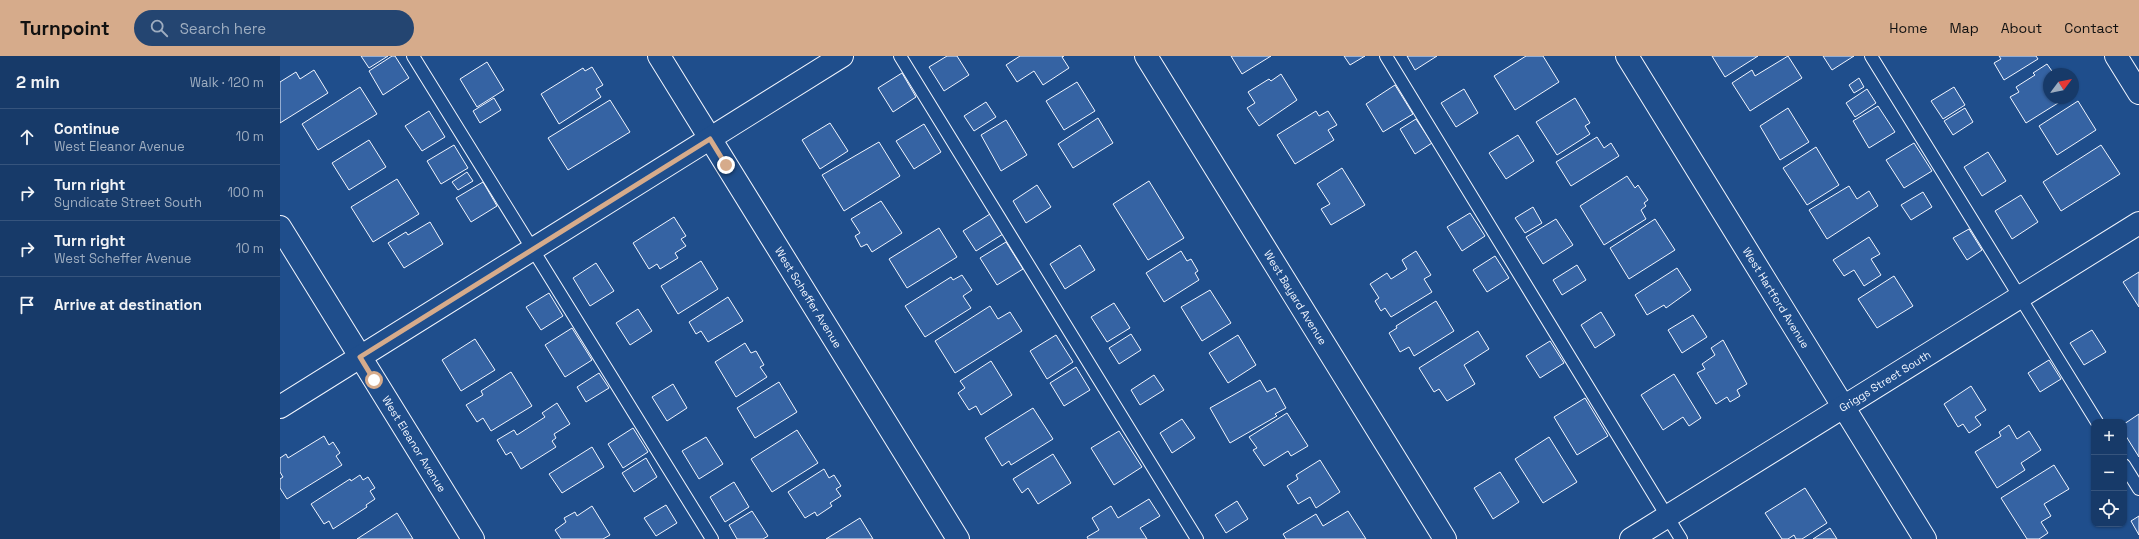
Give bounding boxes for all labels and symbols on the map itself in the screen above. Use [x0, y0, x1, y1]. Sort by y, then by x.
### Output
north arrow [2043, 68, 2079, 104]
route end [717, 156, 735, 174]
street label: West Scheffer Avenue [772, 244, 845, 351]
street label: West Hartford Avenue [1740, 245, 1813, 351]
street label: West Bayard Avenue [1261, 248, 1330, 347]
street label: Griggs Street South [1836, 347, 1933, 415]
route start [365, 371, 383, 389]
street label: West Eleanor Avenue [379, 393, 449, 495]

